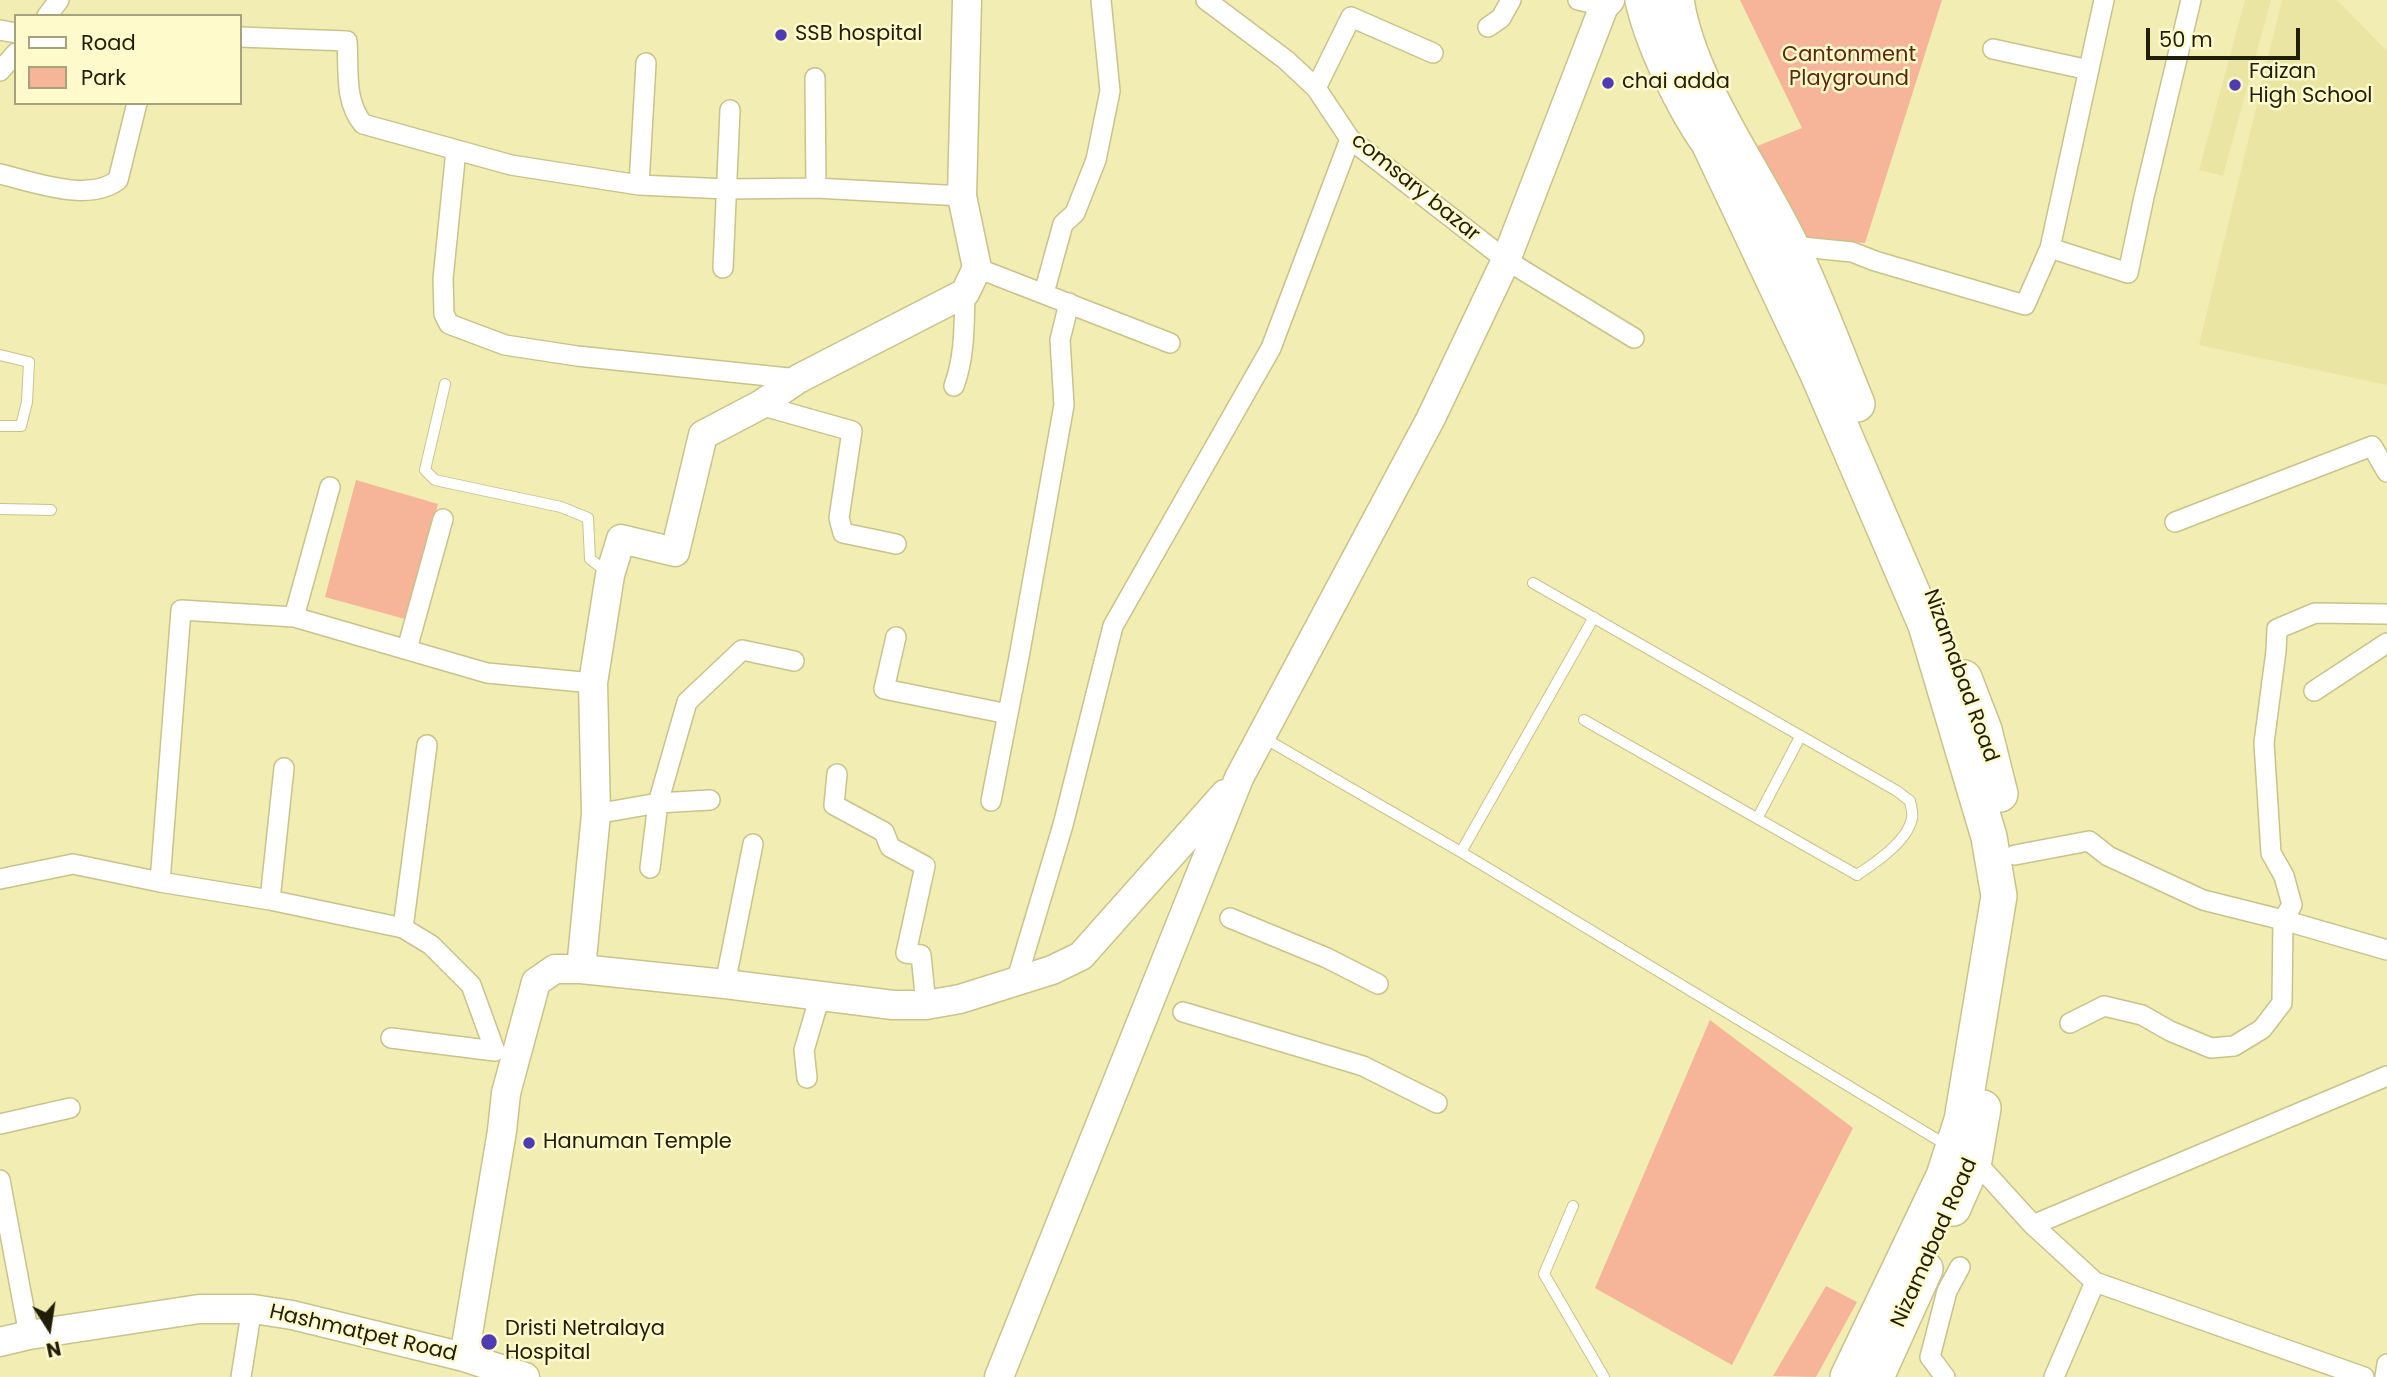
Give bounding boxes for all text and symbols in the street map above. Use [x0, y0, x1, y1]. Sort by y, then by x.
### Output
legend [14, 14, 242, 105]
scale bar [2149, 14, 2303, 58]
place label: SSB hospital [795, 22, 922, 48]
text: 50 m [2159, 25, 2213, 54]
marker: SSB hospital [773, 27, 789, 43]
text: Road [81, 28, 136, 57]
park label: Cantonment Playground [1782, 43, 1916, 93]
place label: Faizan High School [2249, 60, 2373, 110]
text: Park [81, 63, 126, 92]
place label: chai adda [1622, 70, 1730, 96]
marker: chai adda [1600, 75, 1616, 91]
marker: Faizan High School [2227, 77, 2243, 93]
street label: comsary bazar [1346, 128, 1484, 248]
street label: Nizamabad Road [1917, 586, 2003, 766]
place label: Hanuman Temple [543, 1130, 732, 1156]
marker: Hanuman Temple [521, 1135, 537, 1151]
street label: Nizamabad Road [1886, 1155, 1984, 1331]
north arrow [14, 1293, 84, 1363]
street label: Hashmatpet Road [267, 1300, 459, 1368]
place label: Dristi Netralaya Hospital [505, 1317, 665, 1367]
marker: Dristi Netralaya Hospital [479, 1332, 499, 1352]
text: N [44, 1334, 63, 1364]

